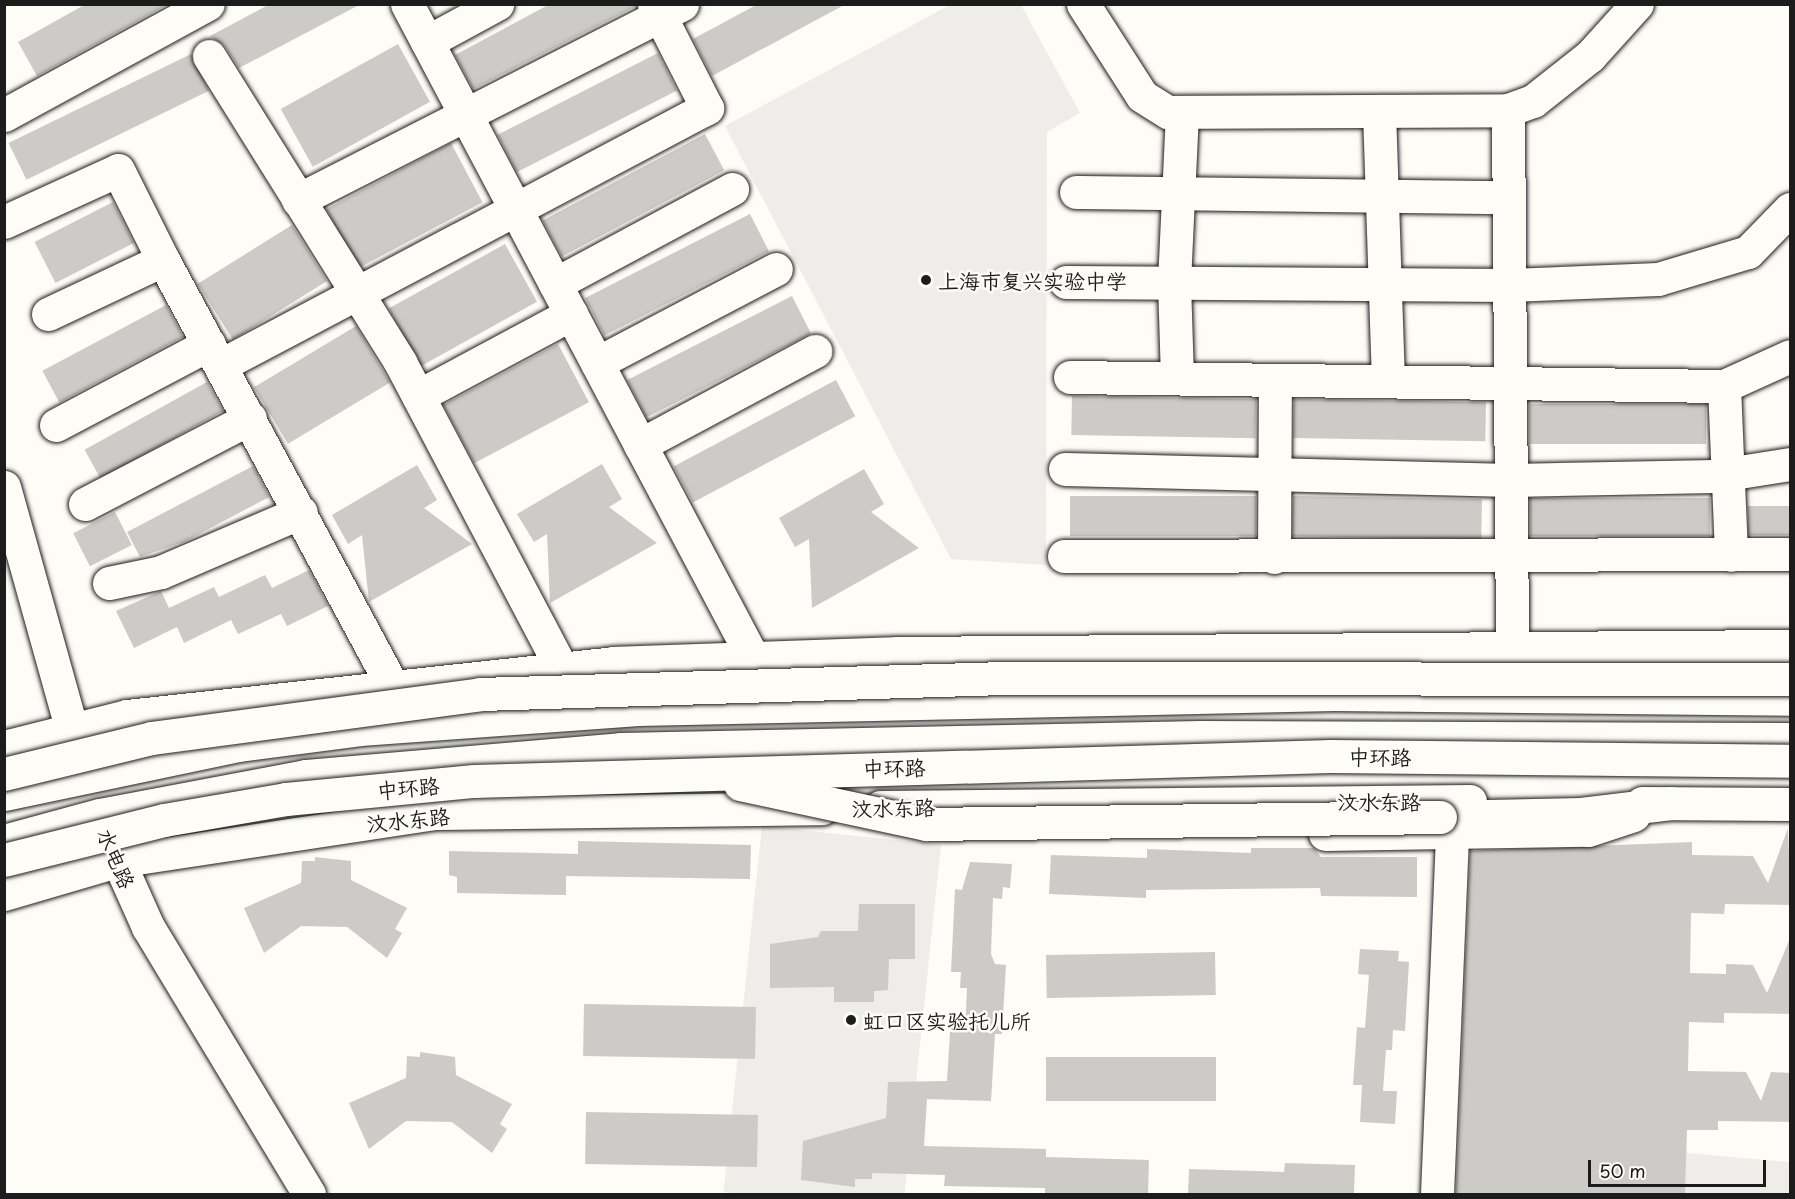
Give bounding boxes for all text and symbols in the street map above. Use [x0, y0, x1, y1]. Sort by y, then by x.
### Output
place label: 上海市复兴实验中学 [938, 267, 1127, 293]
marker: 上海市复兴实验中学 [919, 273, 933, 287]
street label: 中环路 [1348, 743, 1412, 769]
street label: 中环路 [862, 754, 926, 780]
street label: 中环路 [376, 772, 440, 802]
street label: 汶水东路 [1337, 788, 1421, 814]
street label: 汶水东路 [851, 794, 935, 820]
street label: 汶水东路 [365, 802, 451, 836]
street label: 水电路 [93, 824, 141, 892]
place label: 虹口区实验托儿所 [863, 1007, 1031, 1033]
marker: 虹口区实验托儿所 [844, 1013, 858, 1027]
scale bar [1591, 1148, 1770, 1186]
text: 50 m [1599, 1157, 1646, 1184]

